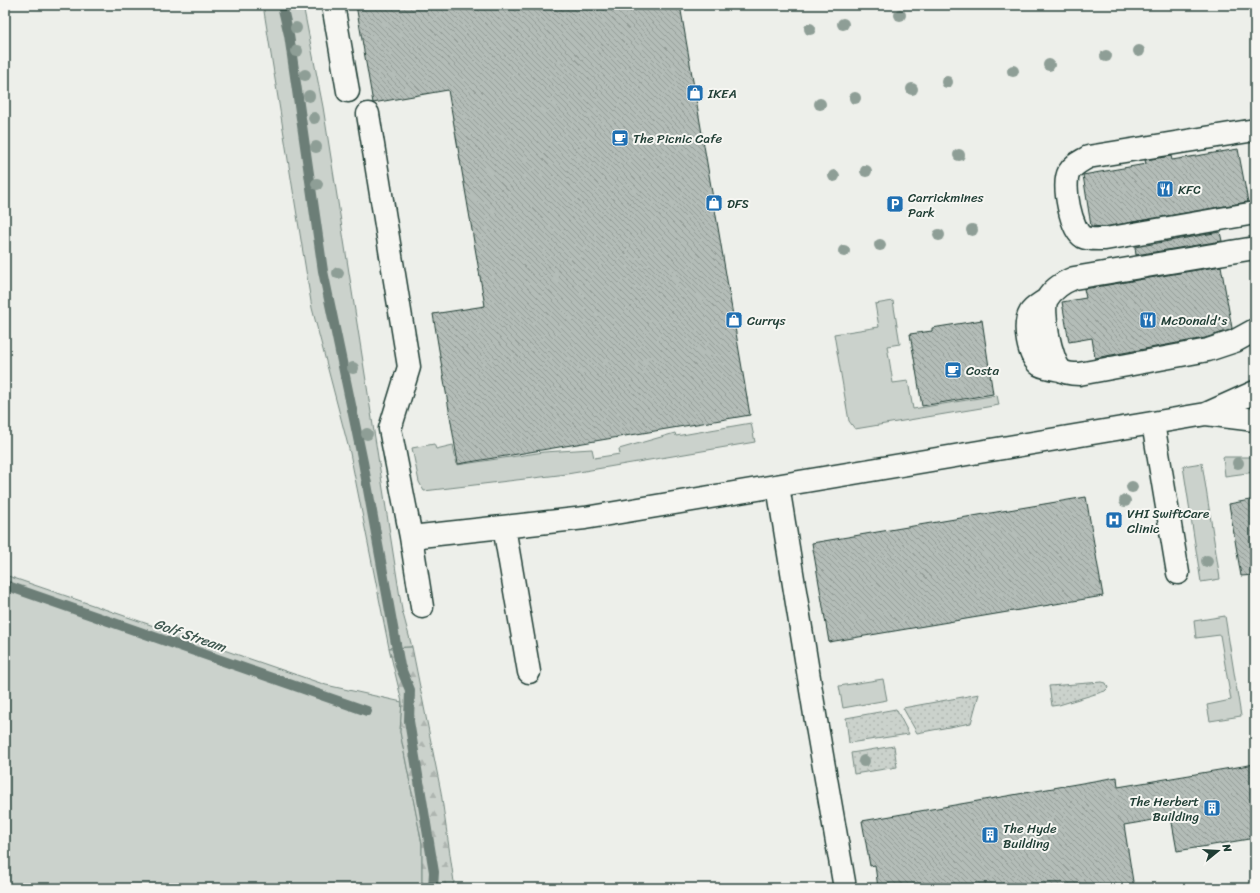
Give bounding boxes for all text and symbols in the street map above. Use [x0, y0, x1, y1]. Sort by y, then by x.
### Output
place label: IKEA [707, 82, 737, 105]
shop icon: IKEA [685, 83, 705, 103]
place label: The Picnic Cafe [633, 127, 723, 150]
cafe icon: The Picnic Cafe [610, 128, 630, 148]
place label: KFC [1178, 178, 1201, 201]
restaurant icon: KFC [1155, 179, 1175, 199]
place label: Carrickmines Park [908, 186, 985, 224]
place label: DFS [727, 192, 749, 215]
shop icon: DFS [704, 193, 724, 213]
parking icon: Carrickmines Park [885, 194, 905, 214]
place label: Currys [747, 309, 786, 332]
place label: McDonald's [1161, 309, 1227, 332]
shop icon: Currys [724, 310, 744, 330]
restaurant icon: McDonald's [1138, 310, 1158, 330]
place label: Costa [966, 359, 999, 382]
cafe icon: Costa [943, 360, 963, 380]
place label: VHI SwiftCare Clinic [1127, 502, 1209, 540]
hospital icon: VHI SwiftCare Clinic [1104, 510, 1124, 530]
water label: Golf Stream [150, 611, 230, 660]
place label: The Herbert Building [1129, 790, 1199, 828]
building icon: The Herbert Building [1202, 798, 1222, 818]
place label: The Hyde Building [1003, 817, 1057, 855]
building icon: The Hyde Building [980, 825, 1000, 845]
north arrow [1198, 831, 1238, 871]
text: N [1217, 841, 1237, 855]

